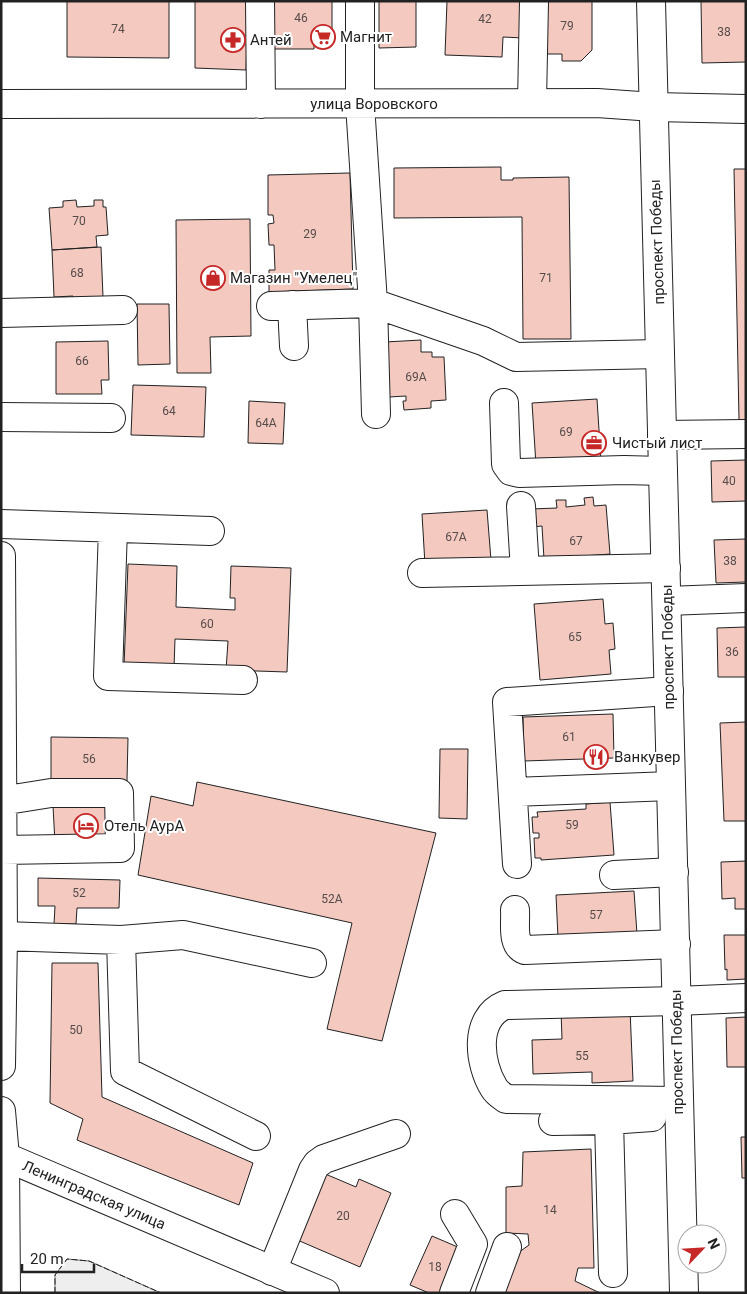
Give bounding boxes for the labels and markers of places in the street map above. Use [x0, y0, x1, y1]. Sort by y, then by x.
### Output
supermarket icon: Магнит [310, 24, 336, 50]
pharmacy icon: Антей [220, 27, 246, 53]
place label: Магнит [340, 28, 392, 46]
place label: Антей [250, 31, 292, 49]
shop icon: Магазин "Умелец" [200, 265, 226, 291]
place label: Магазин "Умелец" [230, 269, 357, 287]
office icon: Чистый лист [581, 430, 607, 456]
place label: Чистый лист [612, 434, 702, 452]
restaurant icon: Ванкувер [583, 744, 609, 770]
place label: Ванкувер [614, 748, 680, 766]
hotel icon: Отель АурА [73, 813, 99, 839]
place label: Отель АурА [104, 817, 184, 835]

